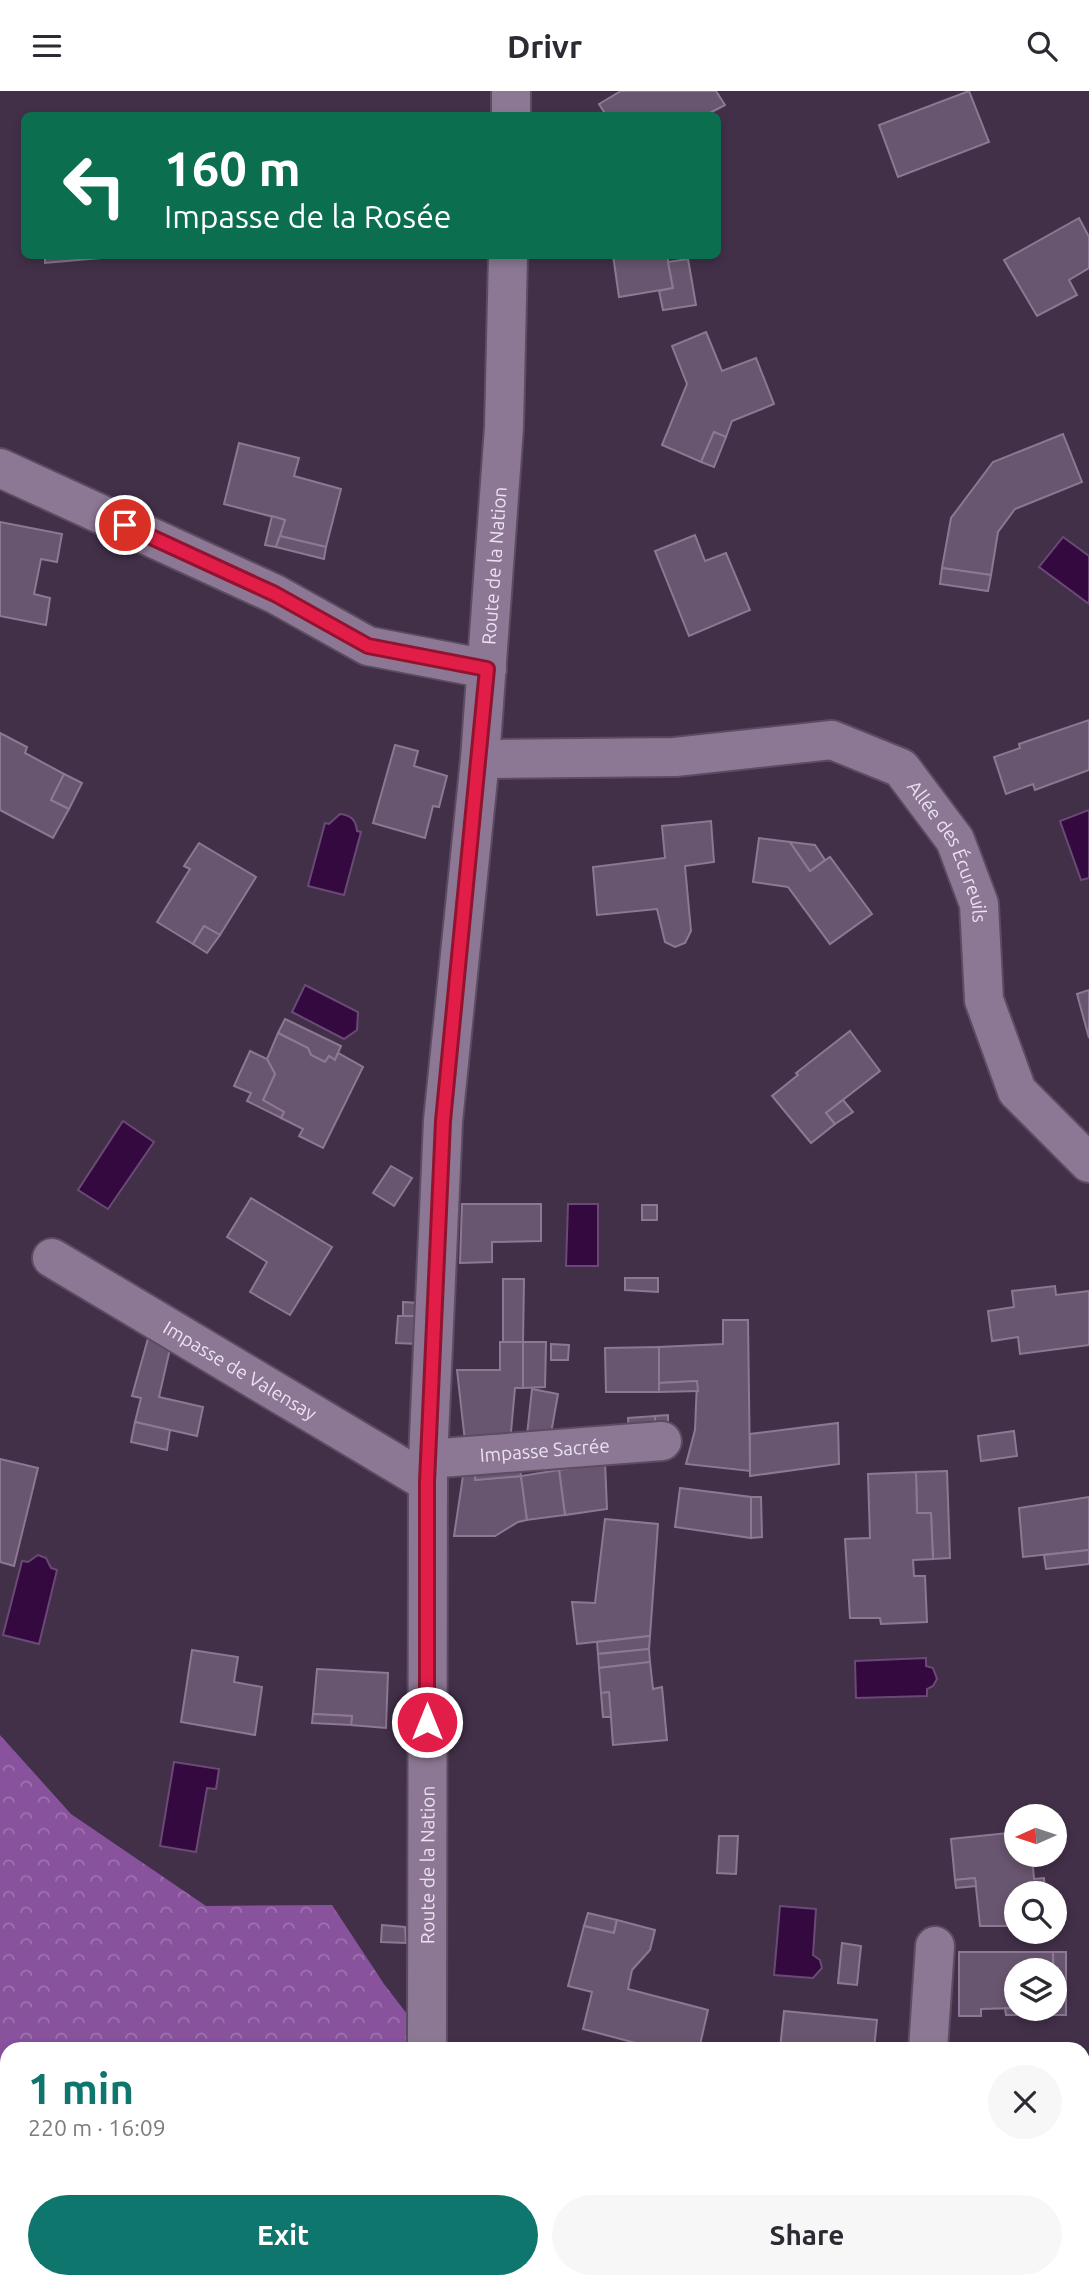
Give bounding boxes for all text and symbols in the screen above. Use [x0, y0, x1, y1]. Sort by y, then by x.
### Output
icon: menu [28, 27, 66, 65]
icon: search [1023, 27, 1061, 65]
text: Drivr [507, 28, 582, 64]
icon: left [49, 140, 140, 231]
text: 160 m [164, 140, 301, 195]
text: Impasse de la Rosée [164, 198, 452, 234]
street label: Route de la Nation [477, 486, 511, 646]
pin [95, 495, 155, 555]
icon: arrive [106, 506, 144, 544]
street label: Allée des Écureuils [903, 776, 991, 923]
street label: Impasse de Valensay [159, 1316, 321, 1425]
street label: Impasse Sacrée [479, 1434, 610, 1466]
position arrow [390, 1685, 464, 1759]
street label: Route de la Nation [416, 1786, 438, 1944]
north arrow [1004, 1804, 1068, 1867]
map controls [1004, 1804, 1067, 2021]
button: search [1004, 1881, 1067, 1944]
button: layers [1004, 1958, 1067, 2021]
text: 1 min [28, 2065, 134, 2112]
button: close [988, 2065, 1062, 2139]
text: 220 m · 16:09 [28, 2115, 166, 2140]
button: Exit [28, 2195, 538, 2275]
button: Share [552, 2195, 1062, 2275]

